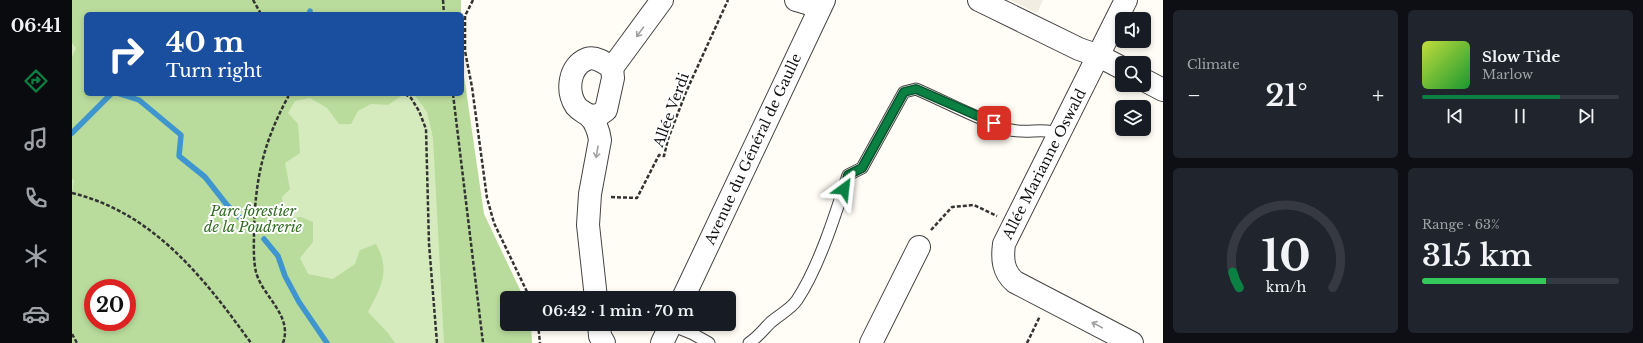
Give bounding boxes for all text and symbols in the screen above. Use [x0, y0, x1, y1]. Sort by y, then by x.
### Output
map controls [1115, 12, 1151, 136]
button: sound [1115, 12, 1151, 48]
text: 06:41 [11, 15, 61, 37]
text: 40 m [166, 25, 244, 60]
one-way arrow [636, 26, 644, 37]
icon: right [100, 28, 152, 80]
text: Slow Tide [1482, 47, 1560, 66]
street label: Avenue du Général de Gaulle [700, 50, 805, 248]
button: search [1115, 56, 1151, 92]
text: Climate [1187, 56, 1240, 73]
text: Turn right [166, 60, 262, 82]
text: Marlow [1482, 66, 1533, 83]
icon: directions [22, 67, 50, 95]
street label: Allée Verdi [649, 70, 693, 151]
text: 21° [1265, 77, 1308, 114]
text: − [1187, 82, 1201, 109]
text: + [1372, 82, 1384, 109]
street label: Allée Marianne Oswald [998, 85, 1090, 243]
button: layers [1115, 100, 1151, 136]
icon: previous [1444, 105, 1466, 127]
icon: pause [1509, 105, 1531, 127]
icon: next [1575, 105, 1597, 127]
pin [977, 106, 1011, 140]
icon: arrive [983, 112, 1005, 134]
icon: music [22, 125, 50, 153]
one-way arrow [593, 145, 601, 158]
position arrow [823, 168, 865, 210]
icon: phone [22, 184, 50, 212]
park label: Parc forestier de la Poudrerie [204, 202, 303, 236]
text: Range · 63% [1422, 216, 1500, 233]
text: 10 [1261, 231, 1310, 282]
text: 315 km [1422, 237, 1532, 274]
icon: climate [22, 242, 50, 270]
text: km/h [1265, 278, 1306, 296]
speed limit sign: 20 [84, 279, 136, 331]
icon: car [22, 300, 50, 328]
text: 06:42 · 1 min · 70 m [542, 301, 694, 320]
one-way arrow [1092, 321, 1104, 328]

